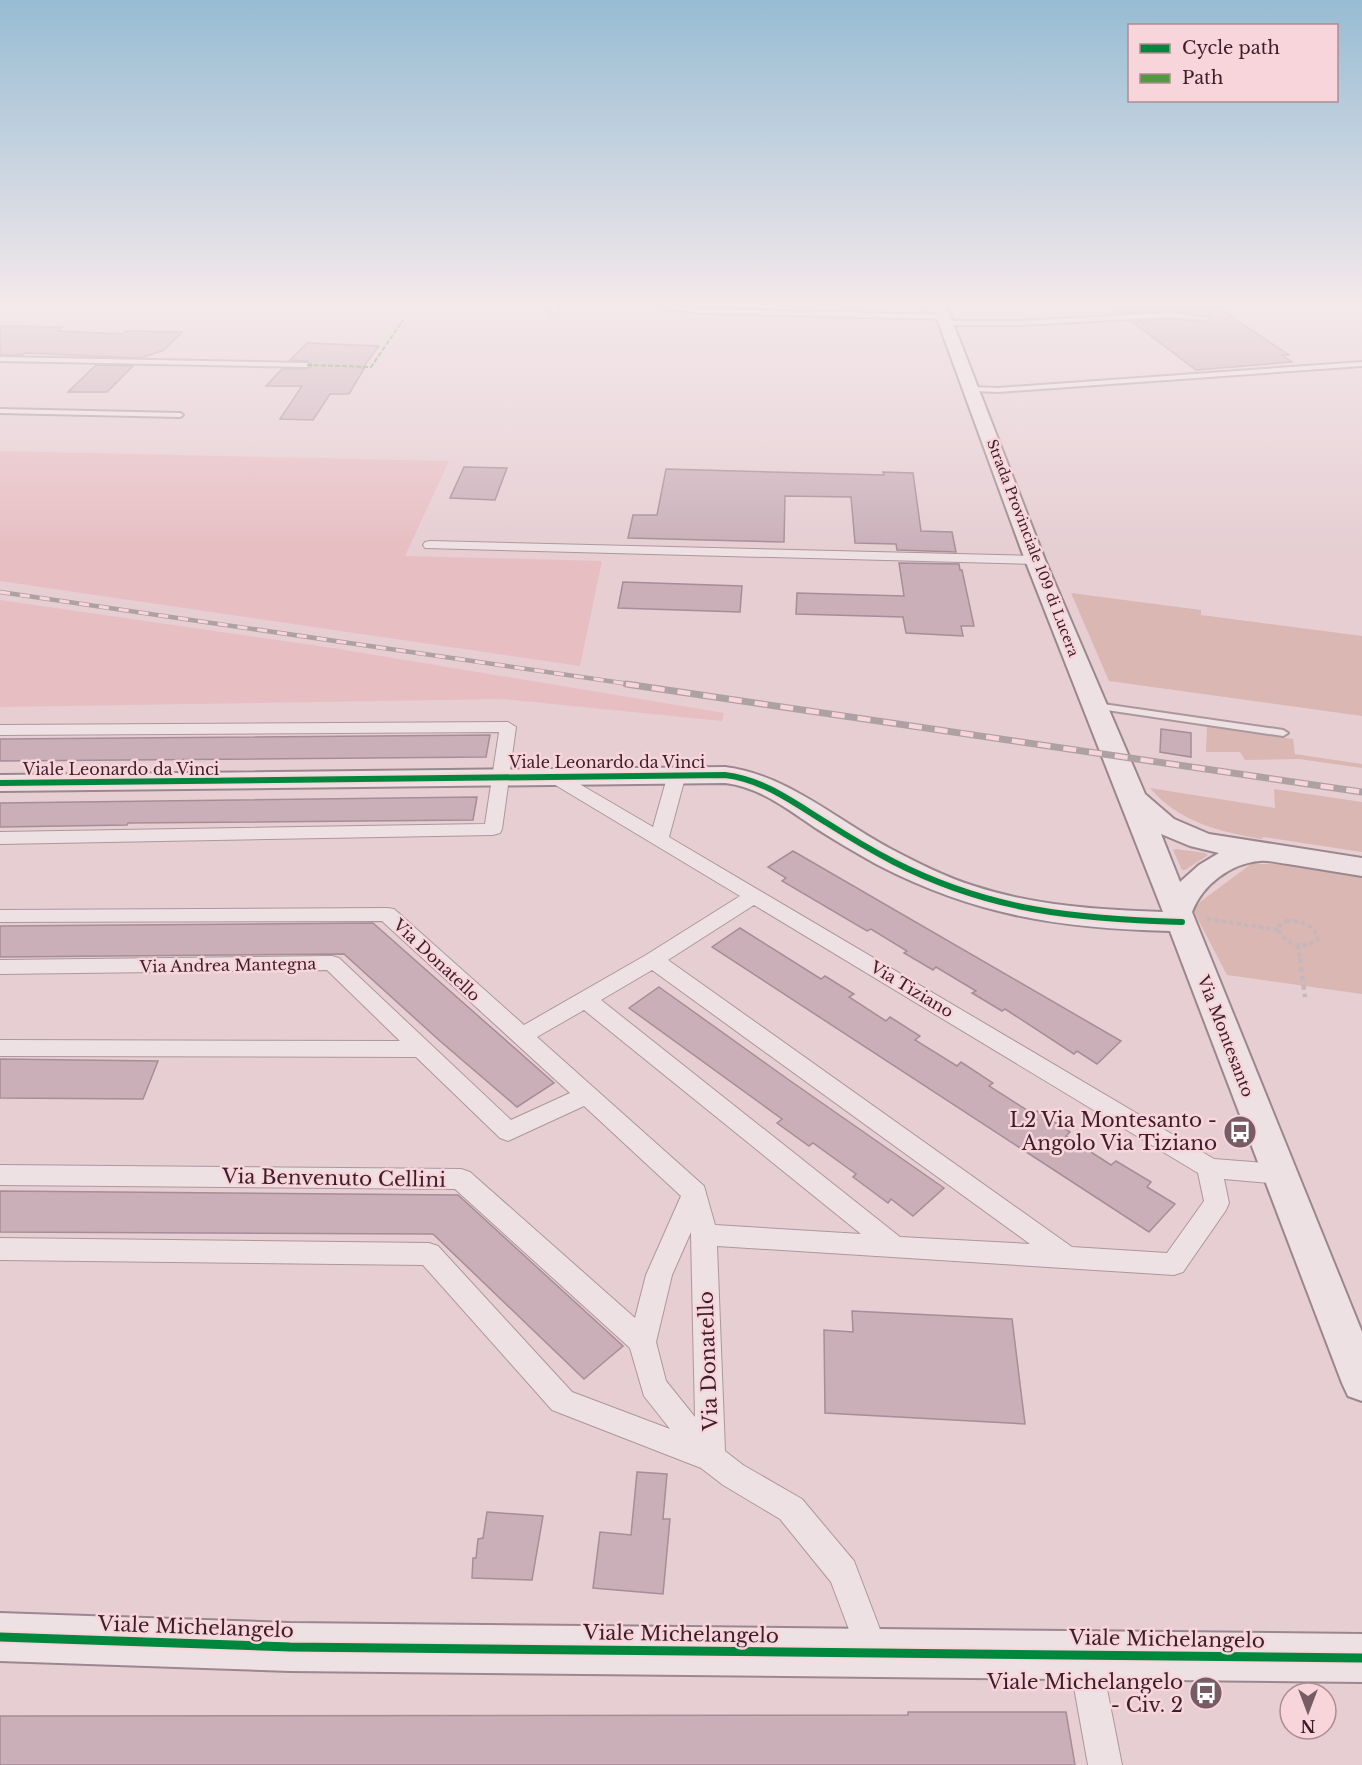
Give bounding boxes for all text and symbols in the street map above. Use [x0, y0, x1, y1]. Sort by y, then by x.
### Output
legend [1128, 24, 1338, 102]
text: Cycle path [1182, 37, 1280, 59]
text: Path [1182, 67, 1223, 89]
street label: Strada Provinciale 109 di Lucera [983, 437, 1083, 659]
street label: Viale Leonardo da Vinci [508, 752, 706, 772]
street label: Viale Leonardo da Vinci [22, 759, 220, 779]
street label: Via Donatello [389, 914, 485, 1005]
street label: Via Andrea Mantegna [139, 953, 317, 977]
street label: Via Tiziano [866, 956, 957, 1022]
street label: Via Montesanto [1193, 971, 1258, 1100]
place label: L2 Via Montesanto - Angolo Via Tiziano [1010, 1108, 1217, 1155]
bus stop icon: L2 Via Montesanto - Angolo Via Tiziano [1222, 1114, 1258, 1150]
street label: Via Benvenuto Cellini [221, 1164, 446, 1192]
street label: Via Donatello [694, 1291, 722, 1432]
street label: Viale Michelangelo [97, 1612, 294, 1642]
street label: Viale Michelangelo [582, 1620, 779, 1648]
street label: Viale Michelangelo [1068, 1625, 1265, 1653]
place label: Viale Michelangelo - Civ. 2 [986, 1670, 1183, 1717]
bus stop icon: Viale Michelangelo - Civ. 2 [1188, 1675, 1224, 1711]
north arrow [1278, 1681, 1338, 1741]
text: N [1300, 1716, 1316, 1736]

